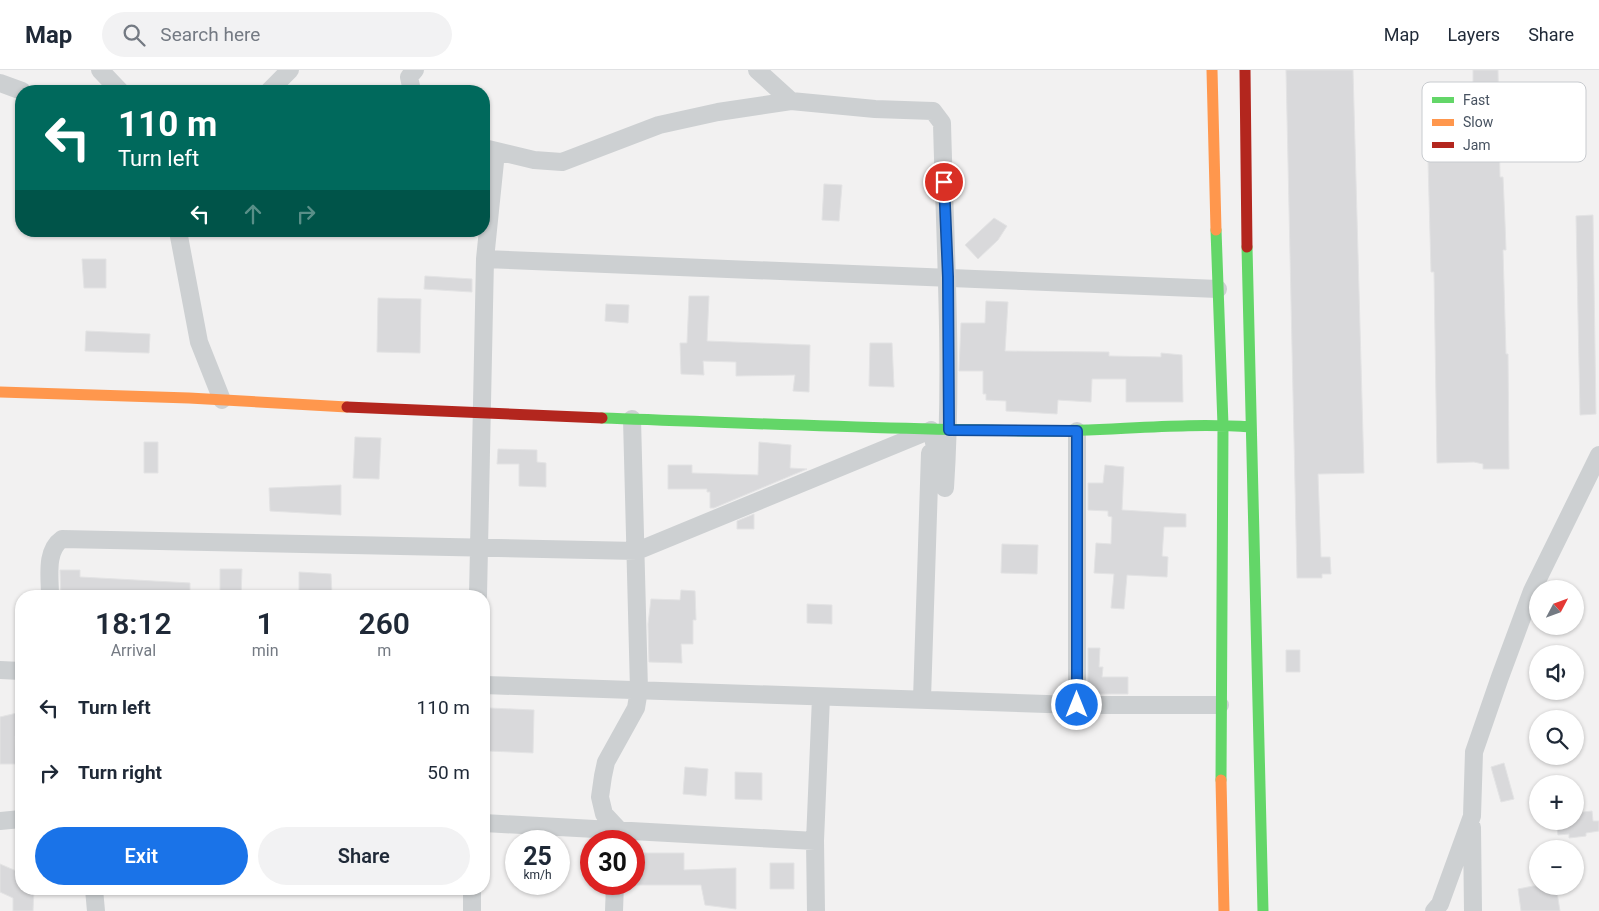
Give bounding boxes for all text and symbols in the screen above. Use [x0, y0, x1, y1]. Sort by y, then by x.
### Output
search box [102, 12, 452, 57]
text: Map [25, 21, 72, 49]
icon: search [120, 21, 148, 49]
text: Search here [160, 23, 260, 46]
text: Map [1384, 24, 1419, 45]
text: Layers [1447, 24, 1500, 45]
text: Share [1528, 24, 1574, 45]
legend [1422, 82, 1586, 162]
text: Fast [1463, 92, 1490, 108]
text: 110 m [118, 104, 217, 145]
icon: left [35, 105, 100, 170]
text: Slow [1463, 114, 1494, 130]
text: Jam [1463, 137, 1491, 153]
text: Turn left [118, 146, 199, 171]
pin [923, 161, 965, 203]
icon: arrive [930, 168, 958, 196]
icon: left [186, 200, 214, 228]
icon: ahead [239, 200, 267, 228]
icon: right [292, 200, 320, 228]
north arrow [1529, 580, 1584, 635]
map controls [1529, 580, 1584, 895]
text: 18:12 [95, 606, 172, 641]
text: 1 [257, 606, 274, 641]
text: 260 [359, 606, 410, 641]
text: Arrival [111, 641, 156, 660]
text: min [252, 641, 279, 660]
text: m [377, 641, 391, 660]
button: sound [1529, 645, 1584, 700]
position arrow [1050, 678, 1102, 730]
icon: left [35, 694, 63, 722]
text: Turn left [78, 696, 151, 719]
text: 110 m [417, 696, 470, 719]
button: search [1529, 710, 1584, 765]
icon: right [35, 759, 63, 787]
text: Turn right [78, 761, 162, 784]
text: 50 m [427, 761, 470, 784]
button: + [1529, 775, 1584, 830]
button: Exit [35, 827, 248, 885]
button: Share [258, 827, 470, 885]
speed limit sign: 30 [580, 830, 645, 895]
button: − [1529, 840, 1584, 895]
text: 25 [523, 842, 552, 871]
text: km/h [523, 868, 552, 882]

